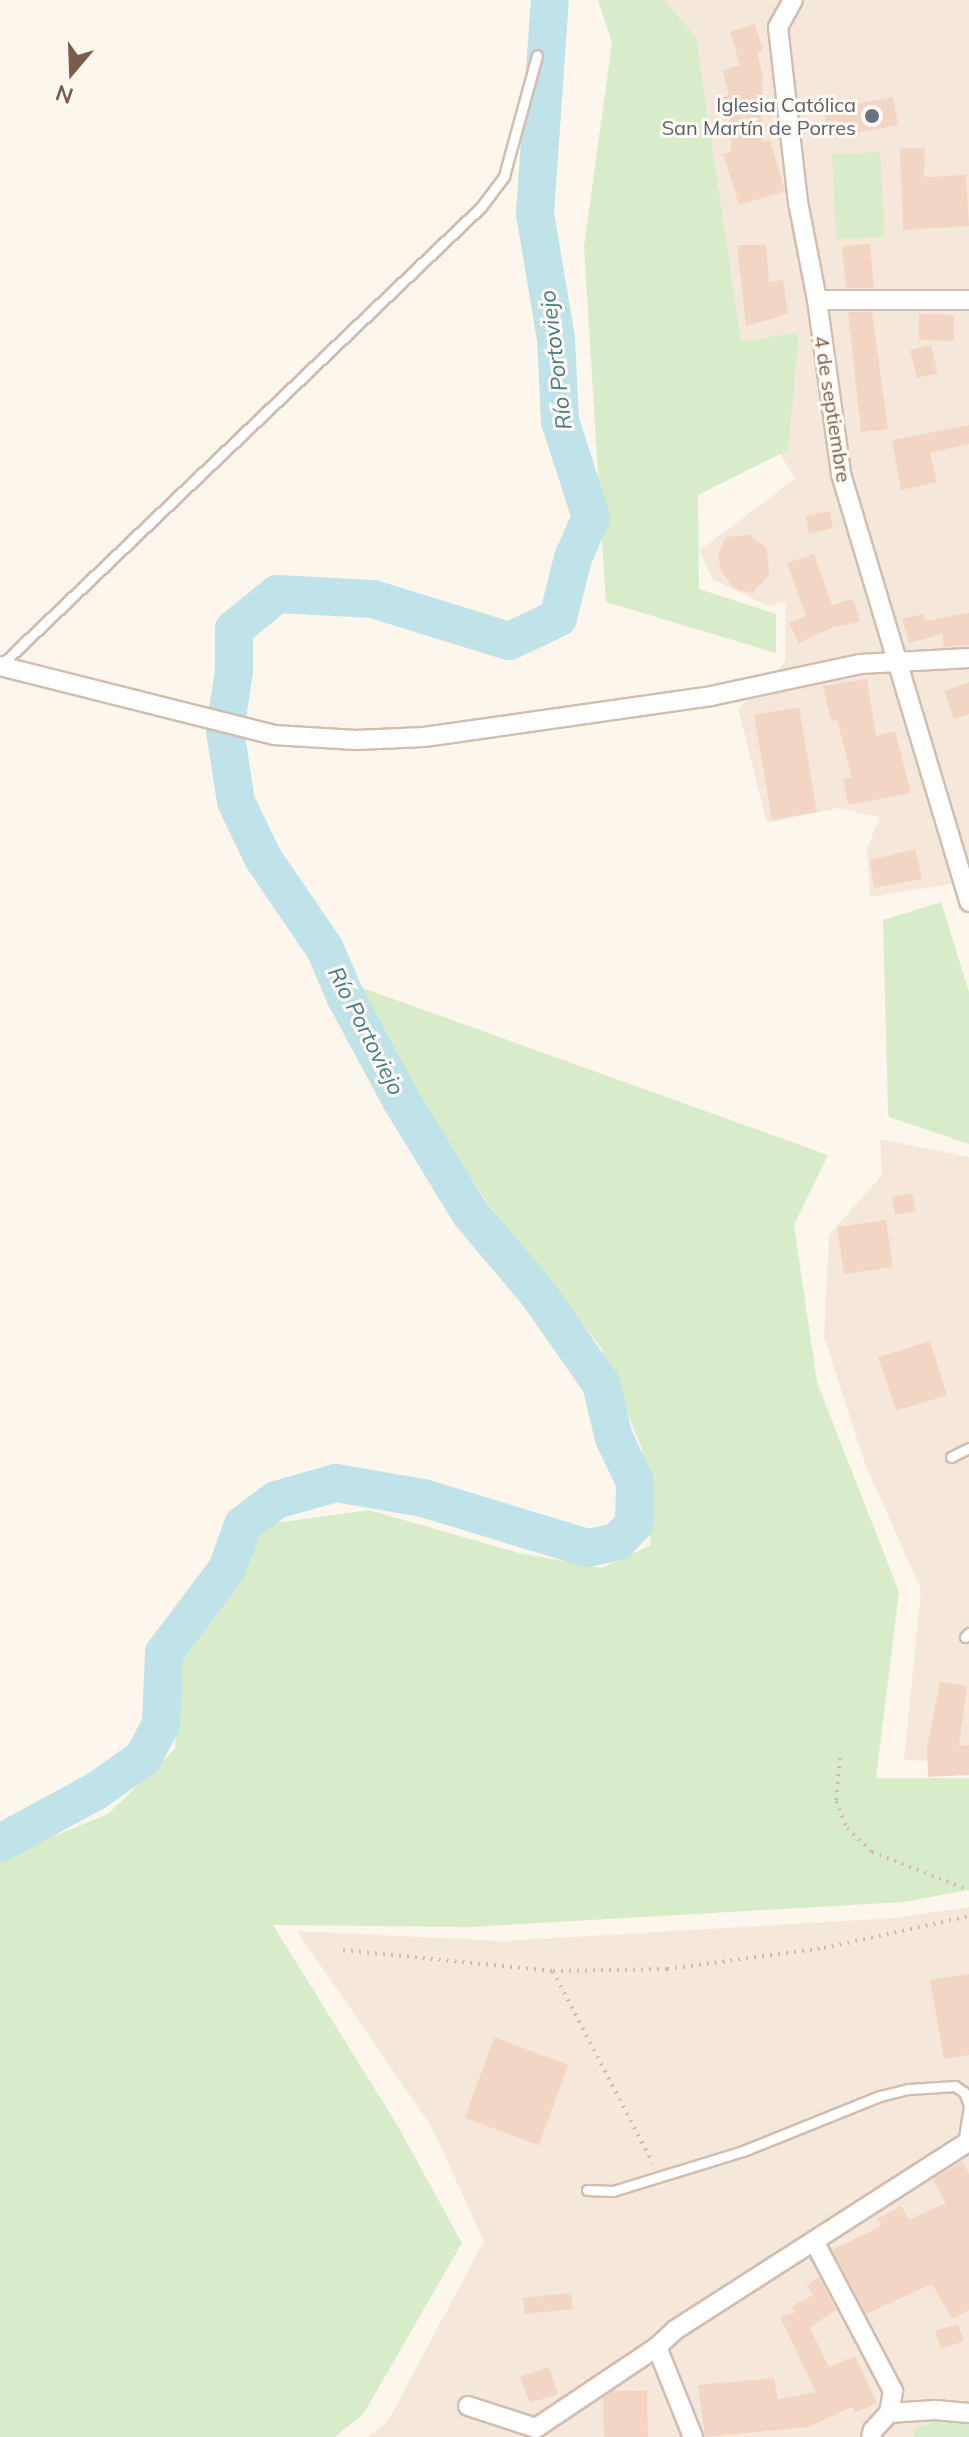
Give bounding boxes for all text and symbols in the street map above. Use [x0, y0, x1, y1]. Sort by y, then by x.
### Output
north arrow [32, 32, 112, 112]
text: N [52, 79, 77, 111]
place label: Iglesia Católica San Martín de Porres [662, 92, 856, 139]
marker: Iglesia Católica San Martín de Porres [863, 107, 881, 125]
water label: Río Portoviejo [534, 289, 578, 431]
street label: 4 de septiembre [810, 334, 856, 484]
water label: Río Portoviejo [322, 962, 410, 1100]

